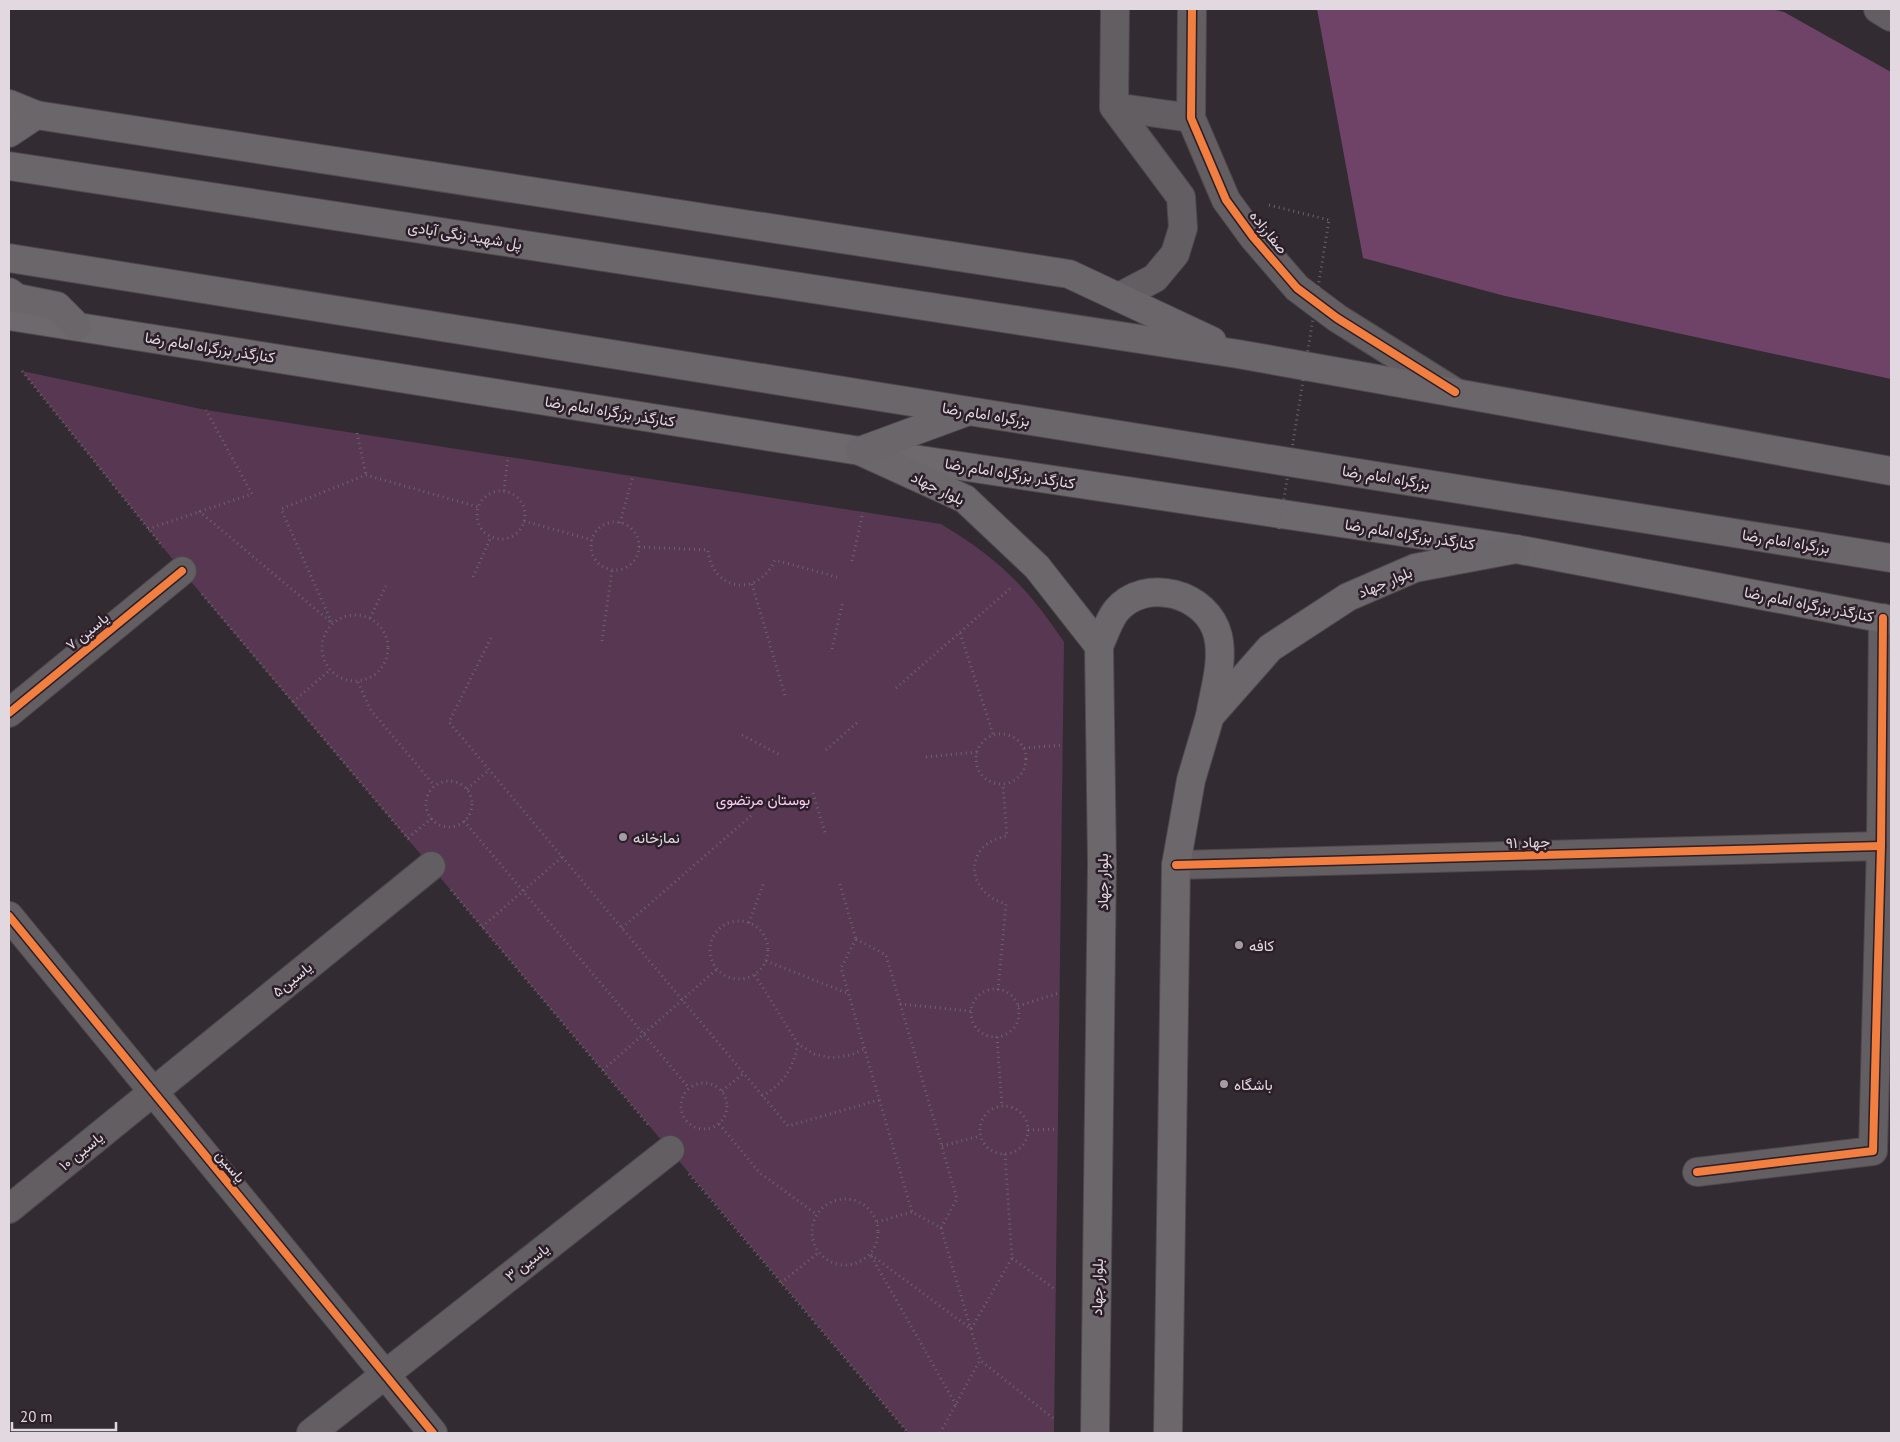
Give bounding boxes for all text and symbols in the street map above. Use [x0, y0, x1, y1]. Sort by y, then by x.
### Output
street label: صفارزاده [1246, 206, 1292, 258]
street label: پل شهید زنگی آبادی [406, 217, 523, 254]
street label: کنارگذر بزرگراه امام رضا [143, 327, 277, 368]
street label: کنارگذر بزرگراه امام رضا [543, 391, 677, 432]
street label: بزرگراه امام رضا [941, 398, 1031, 431]
street label: کنارگذر بزرگراه امام رضا [943, 453, 1077, 494]
street label: بزرگراه امام رضا [1341, 461, 1431, 494]
street label: بلوار جهاد [908, 467, 968, 509]
street label: کنارگذر بزرگراه امام رضا [1343, 514, 1477, 555]
street label: بزرگراه امام رضا [1741, 525, 1831, 558]
street label: بلوار جهاد [1355, 562, 1415, 602]
street label: کنارگذر بزرگراه امام رضا [1742, 582, 1876, 627]
street label: یاسین ۷ [62, 608, 113, 655]
park label: بوستان مرتضوی [716, 790, 810, 810]
place label: نمازخانه [633, 828, 680, 847]
marker: نمازخانه [617, 831, 629, 843]
street label: جهاد ۹۱ [1506, 832, 1550, 852]
street label: بلوار جهاد [1093, 853, 1112, 911]
place label: کافه [1249, 936, 1275, 955]
marker: کافه [1233, 939, 1245, 951]
street label: یاسین۵ [268, 957, 317, 1002]
place label: باشگاه [1234, 1075, 1273, 1094]
marker: باشگاه [1218, 1078, 1230, 1090]
street label: یاسین ۱۰ [55, 1127, 108, 1175]
street label: یاسین [211, 1146, 250, 1187]
street label: یاسین ۳ [501, 1239, 554, 1286]
street label: بلوار جهاد [1087, 1258, 1107, 1316]
scale bar [12, 1400, 116, 1432]
text: 20 m [20, 1407, 53, 1426]

